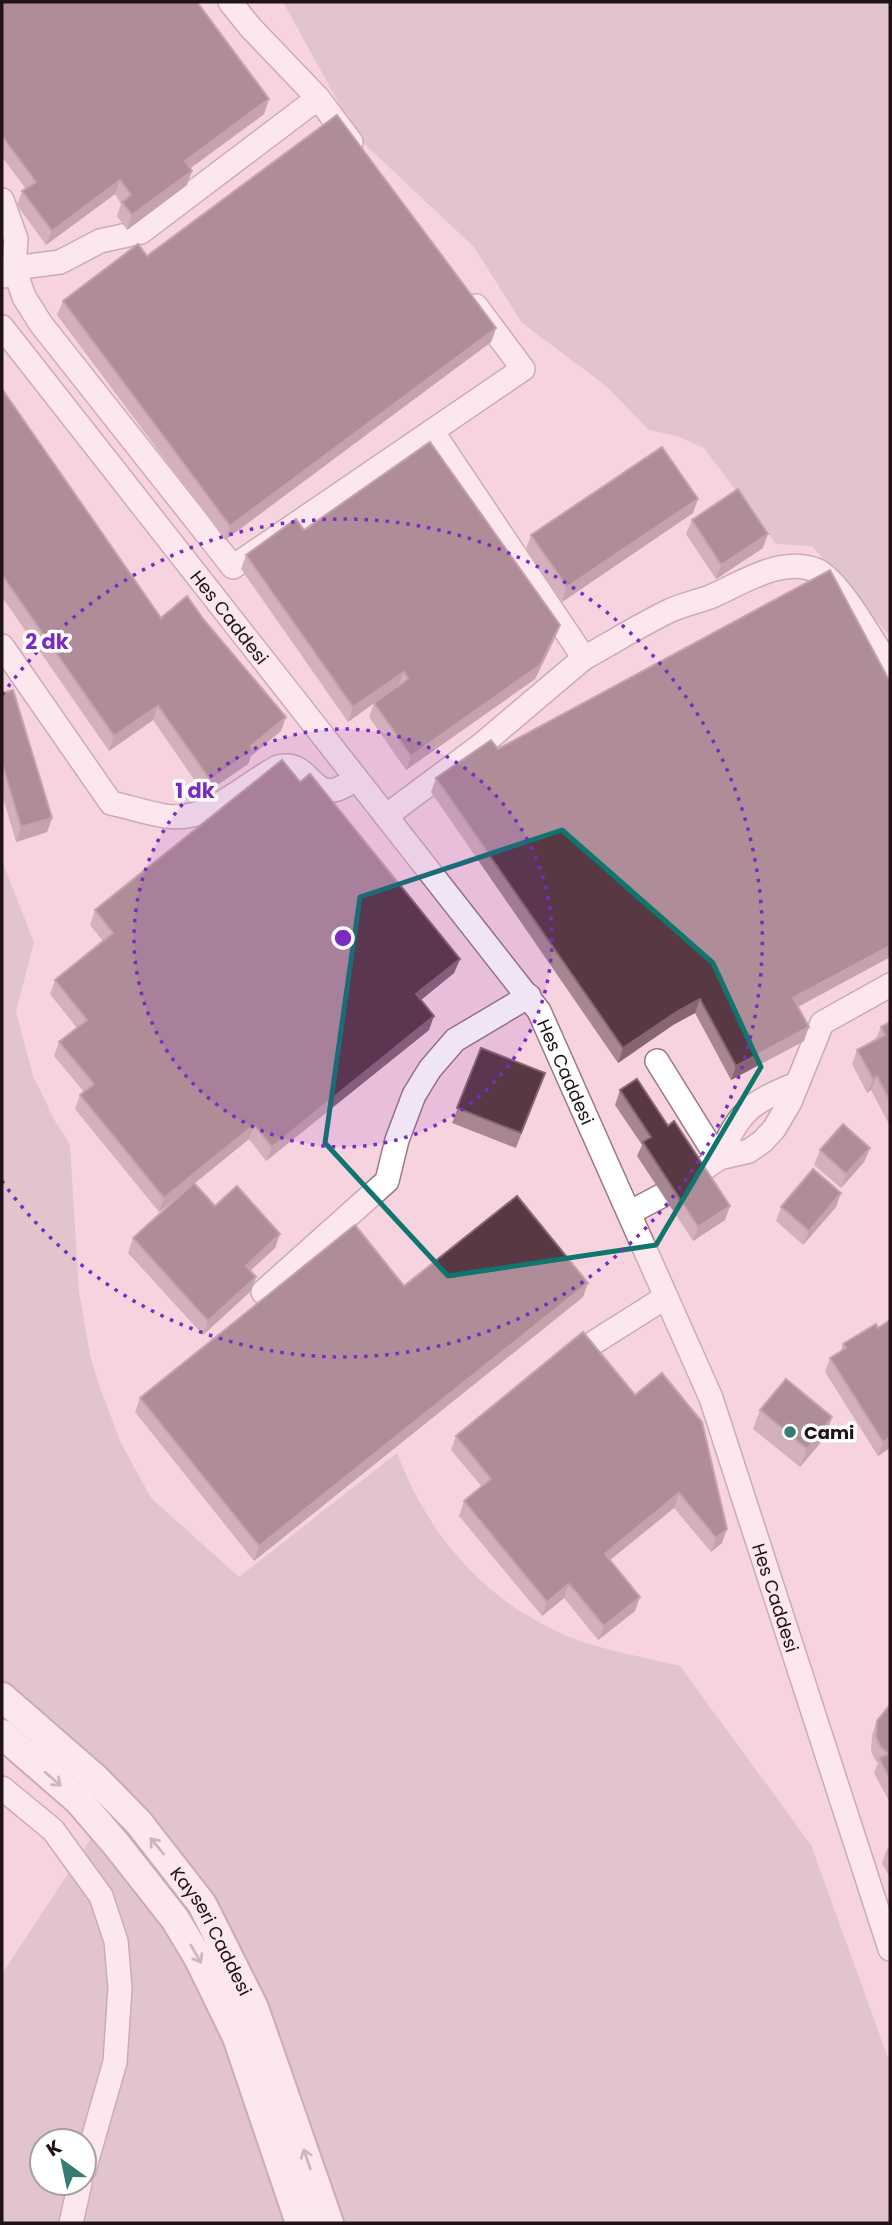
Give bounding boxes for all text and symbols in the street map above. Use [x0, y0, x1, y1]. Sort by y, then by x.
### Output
street label: Hes Caddesi [185, 565, 275, 670]
text: 2 dk [25, 627, 69, 656]
text: 1 dk [175, 776, 215, 805]
centre of rings [331, 926, 355, 950]
street label: Hes Caddesi [532, 1015, 600, 1129]
place label: Cami [804, 1420, 854, 1445]
marker: Cami [782, 1424, 798, 1440]
street label: Hes Caddesi [746, 1540, 805, 1655]
one-way arrow [44, 1771, 62, 1787]
one-way arrow [149, 1837, 164, 1855]
street label: Kayseri Caddesi [165, 1861, 258, 2000]
one-way arrow [189, 1944, 203, 1964]
north arrow [28, 2127, 98, 2197]
text: K [41, 2133, 67, 2163]
one-way arrow [300, 2148, 313, 2170]

